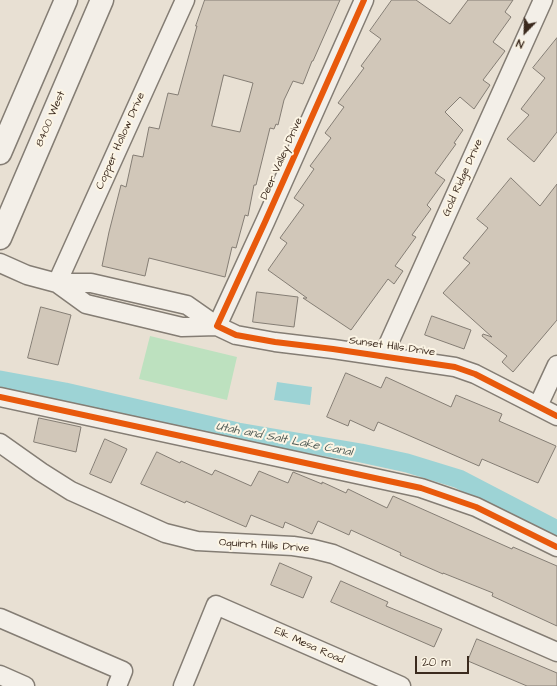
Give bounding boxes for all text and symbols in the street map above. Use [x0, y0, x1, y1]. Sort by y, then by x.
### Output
north arrow [505, 12, 545, 52]
text: N [514, 35, 526, 52]
street label: 8400 West [33, 89, 69, 149]
street label: Copper Hollow Drive [94, 90, 148, 192]
street label: Deer Valley Drive [258, 116, 306, 202]
street label: Gold Ridge Drive [440, 137, 486, 219]
street label: Sunset Hills Drive [348, 334, 436, 360]
water label: Utah and Salt Lake Canal [215, 420, 353, 460]
street label: Oquirrh Hills Drive [218, 536, 310, 556]
street label: Elk Mesa Road [272, 625, 346, 667]
scale bar [417, 648, 471, 674]
text: 20 m [422, 654, 451, 671]

